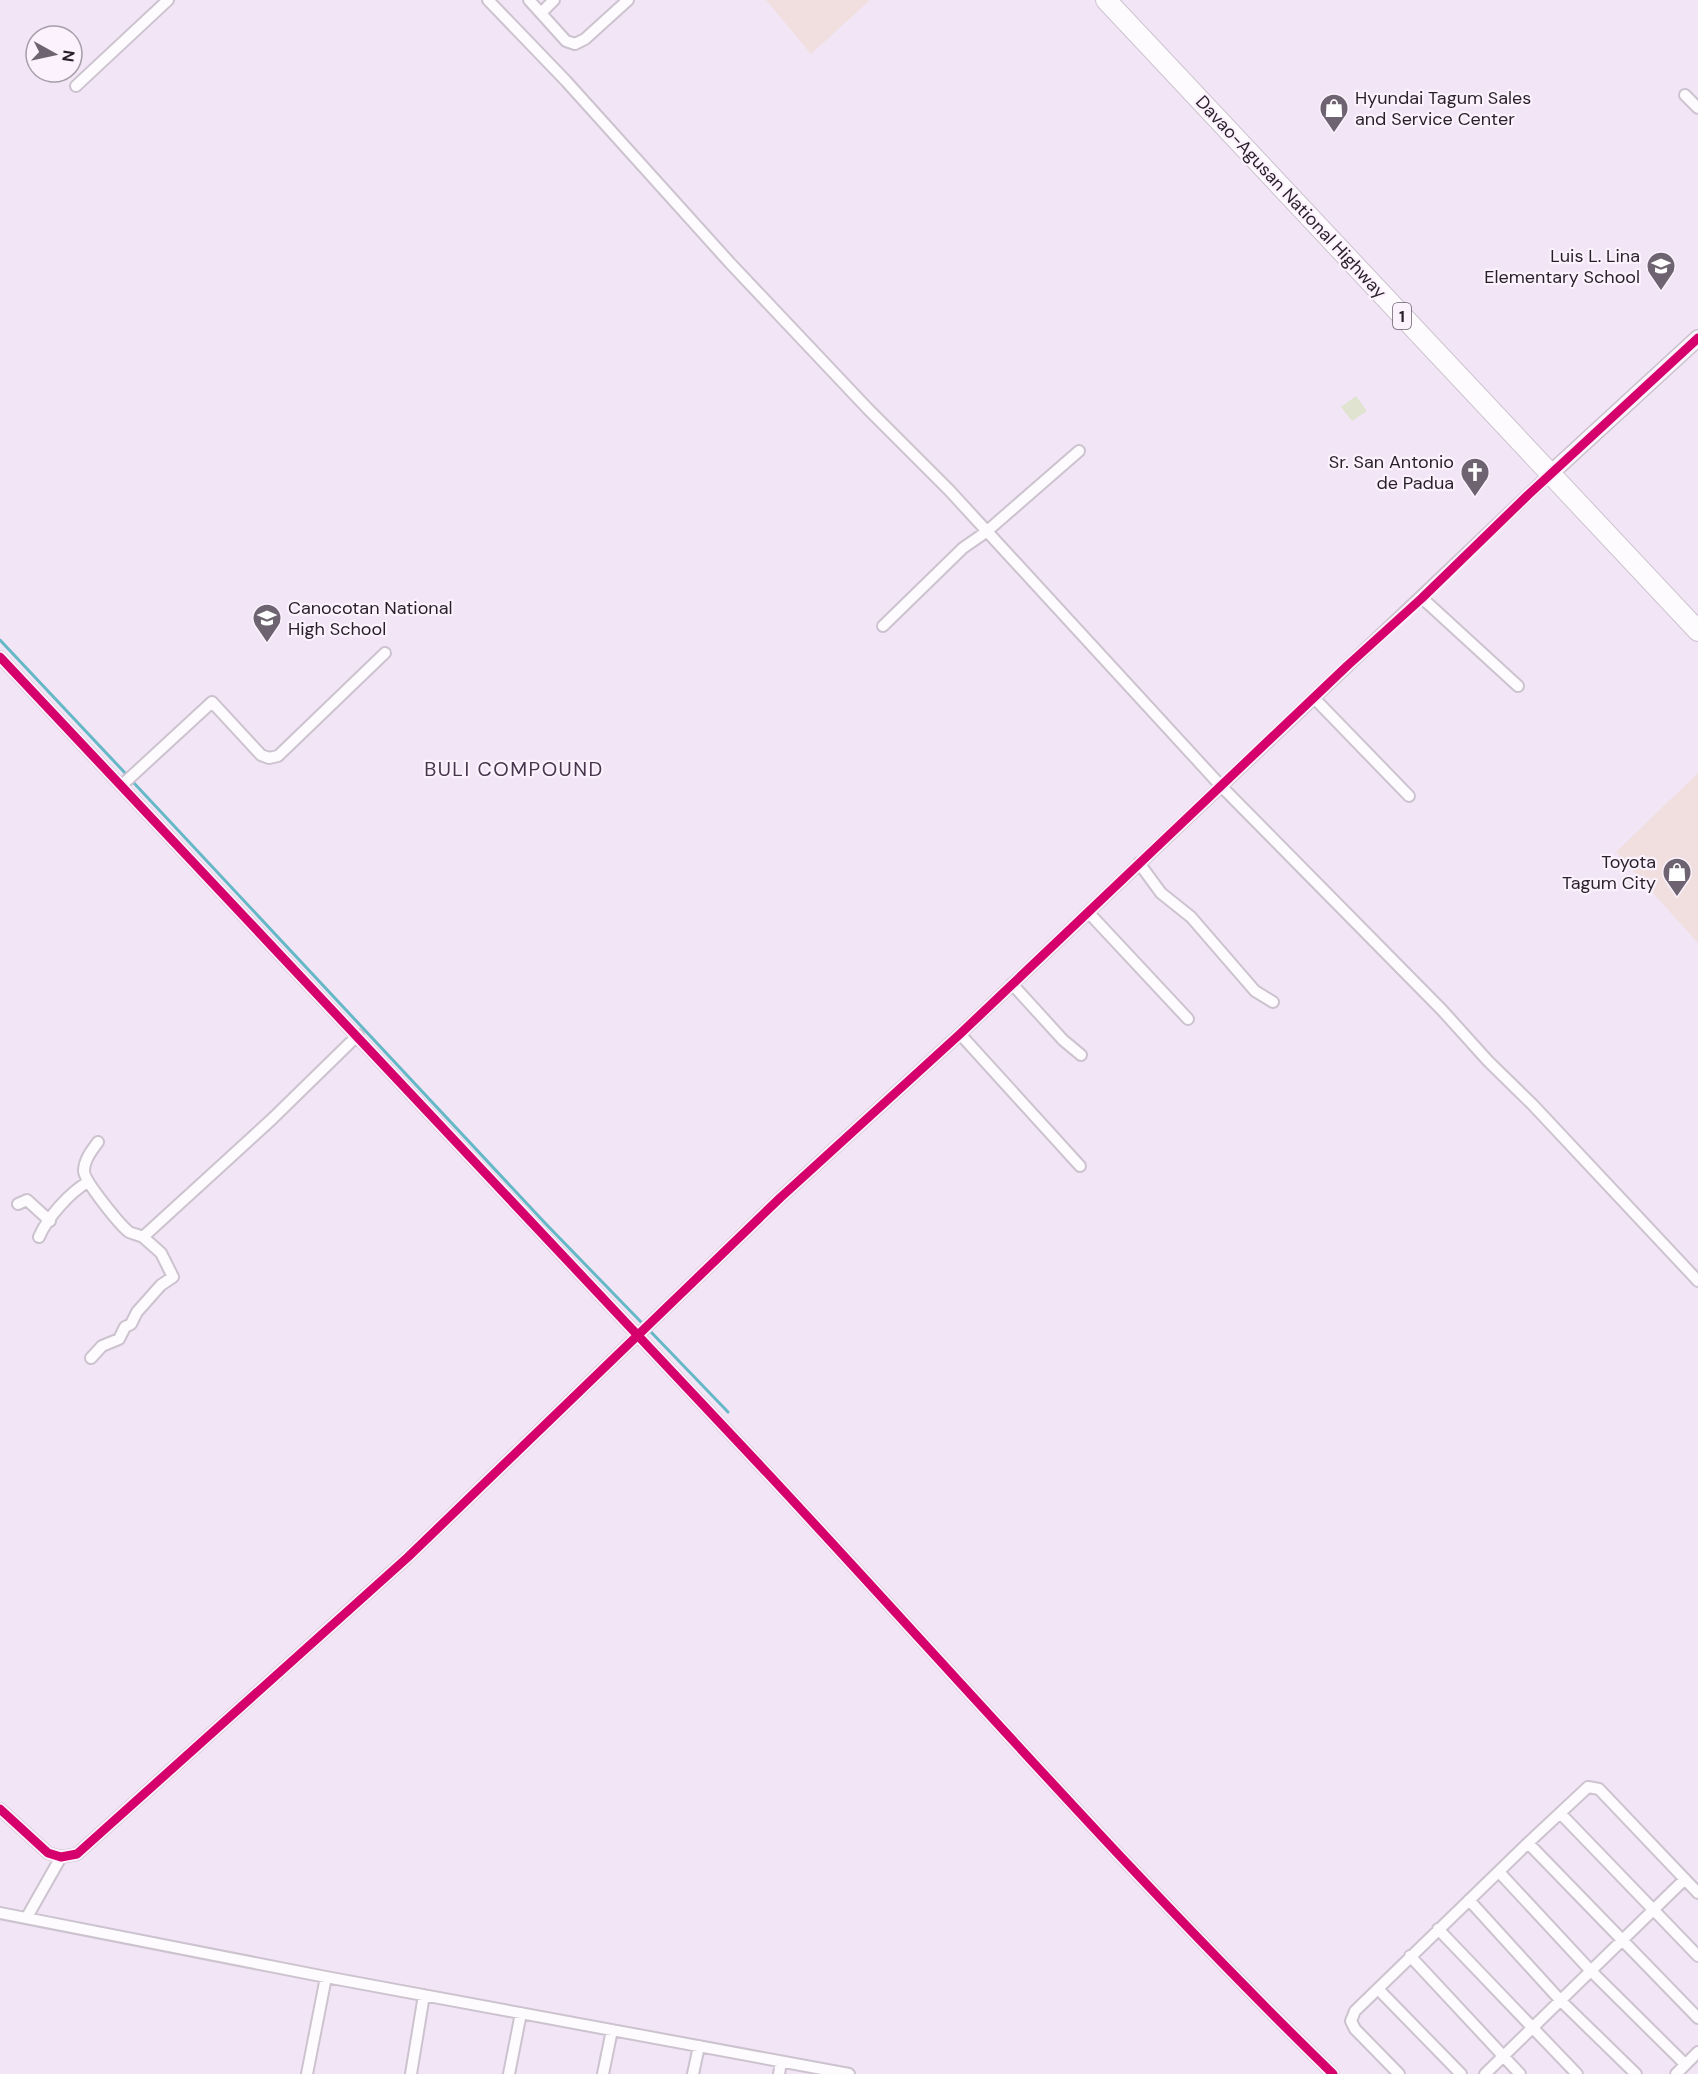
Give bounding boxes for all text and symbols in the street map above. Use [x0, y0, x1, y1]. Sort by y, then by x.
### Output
north arrow [24, 24, 84, 84]
text: N [57, 49, 80, 63]
place label: Hyundai Tagum Sales and Service Center [1355, 86, 1531, 131]
street label: Davao-Agusan National Highway [1190, 90, 1392, 304]
shop icon: Hyundai Tagum Sales and Service Center [1318, 92, 1350, 134]
place label: Luis L. Lina Elementary School [1484, 244, 1640, 289]
school or university icon: Luis L. Lina Elementary School [1645, 250, 1677, 292]
road number: 1 [1393, 303, 1411, 329]
place label: Sr. San Antonio de Padua [1329, 450, 1454, 495]
church icon: Sr. San Antonio de Padua [1459, 456, 1491, 498]
place label: Canocotan National High School [288, 596, 452, 641]
school or university icon: Canocotan National High School [251, 602, 283, 644]
district label: BULI COMPOUND [424, 756, 604, 782]
place label: Toyota Tagum City [1562, 850, 1656, 895]
shop icon: Toyota Tagum City [1661, 856, 1693, 898]

